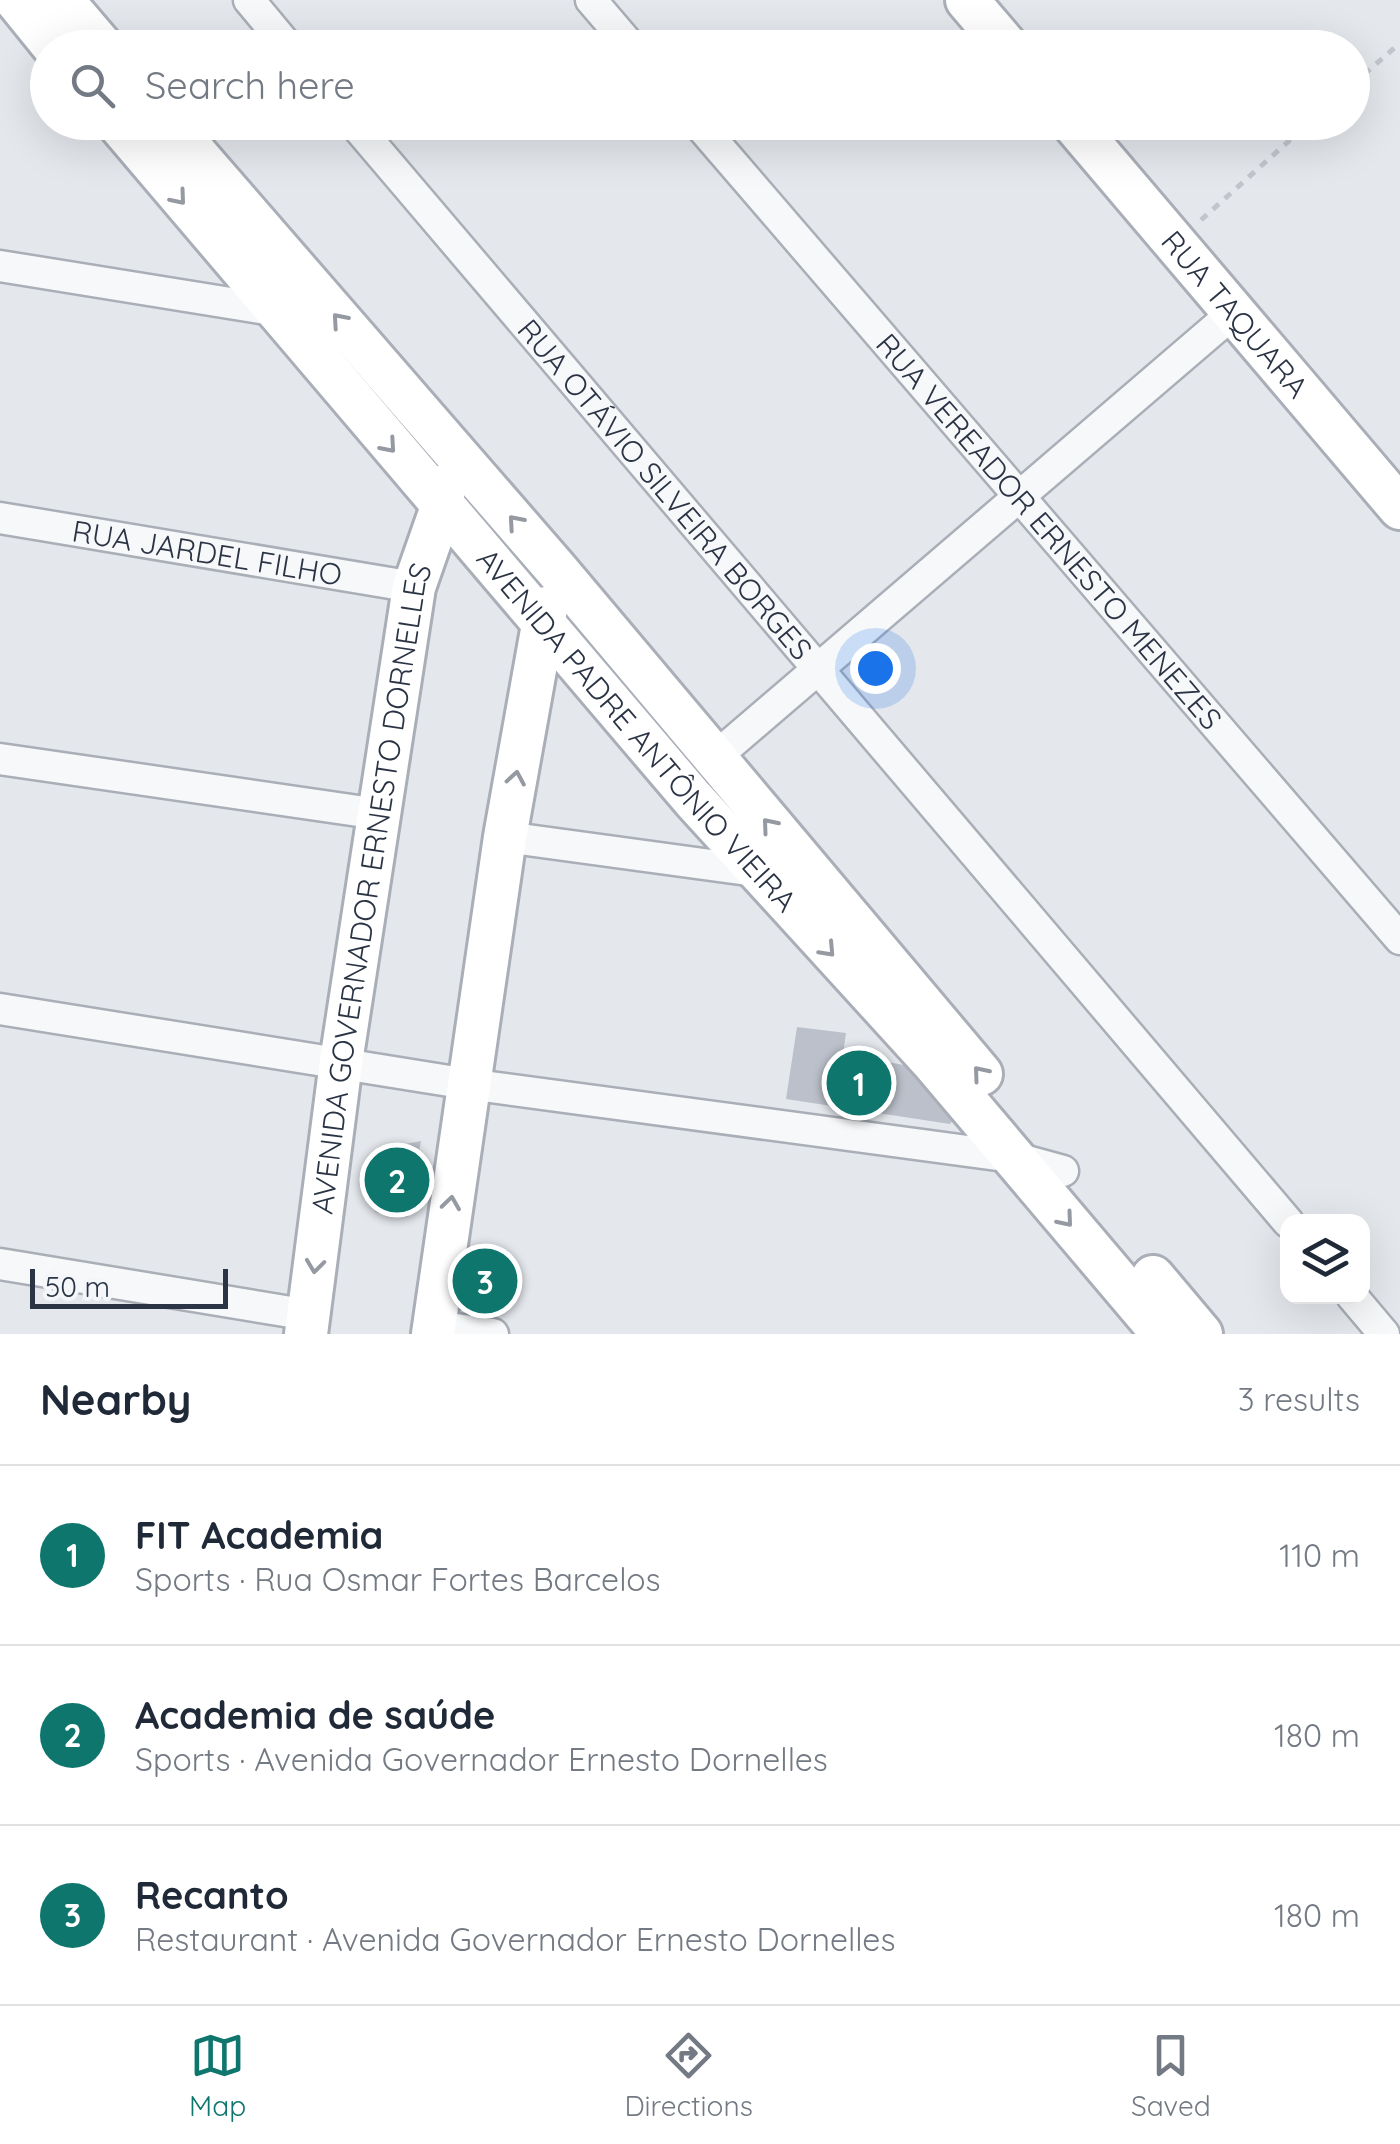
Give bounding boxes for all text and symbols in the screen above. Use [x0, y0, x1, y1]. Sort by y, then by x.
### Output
search box [30, 30, 1370, 140]
icon: search [65, 58, 120, 113]
text: Search here [145, 61, 355, 109]
one-way arrow [168, 186, 186, 204]
street label: RUA TAQUARA [1153, 223, 1317, 406]
street label: RUA OTÁVIO SILVEIRA BORGES [510, 311, 821, 667]
one-way arrow [332, 313, 350, 331]
street label: RUA VEREADOR ERNESTO MENEZES [868, 325, 1230, 737]
one-way arrow [378, 434, 396, 452]
street label: RUA JARDEL FILHO [69, 511, 345, 594]
one-way arrow [509, 516, 527, 534]
street label: AVENIDA PADRE ANTÔNIO VIEIRA [469, 540, 805, 920]
street label: AVENIDA GOVERNADOR ERNESTO DORNELLES [303, 558, 440, 1216]
your location [850, 643, 901, 694]
one-way arrow [505, 769, 526, 786]
one-way arrow [763, 818, 781, 836]
one-way arrow [816, 938, 834, 956]
pin: 1 [826, 1046, 892, 1120]
one-way arrow [973, 1066, 991, 1084]
pin: 2 [364, 1142, 430, 1218]
one-way arrow [440, 1194, 461, 1211]
one-way arrow [1054, 1209, 1072, 1227]
map controls [1280, 1214, 1370, 1304]
button: layers [1280, 1214, 1370, 1304]
pin: 3 [452, 1244, 518, 1318]
one-way arrow [306, 1258, 327, 1275]
scale bar [30, 1264, 228, 1308]
text: 50 m [45, 1269, 110, 1304]
text: Nearby [40, 1373, 191, 1426]
text: 3 results [1238, 1379, 1360, 1419]
text: FIT Academia [135, 1511, 383, 1559]
text: 1 [66, 1535, 79, 1575]
text: 110 m [1279, 1535, 1360, 1575]
text: Sports · Rua Osmar Fortes Barcelos [135, 1559, 661, 1599]
text: Academia de saúde [135, 1691, 495, 1739]
text: 2 [63, 1715, 82, 1755]
text: 180 m [1274, 1715, 1360, 1755]
text: Sports · Avenida Governador Ernesto Dornelles [135, 1739, 828, 1779]
text: Recanto [135, 1871, 289, 1919]
text: 3 [64, 1895, 81, 1935]
text: 180 m [1274, 1895, 1360, 1935]
text: Restaurant · Avenida Governador Ernesto Dornelles [135, 1919, 895, 1959]
tab: Map [189, 2028, 246, 2123]
tab: Directions [624, 2028, 753, 2123]
tab: Saved [1131, 2028, 1211, 2123]

